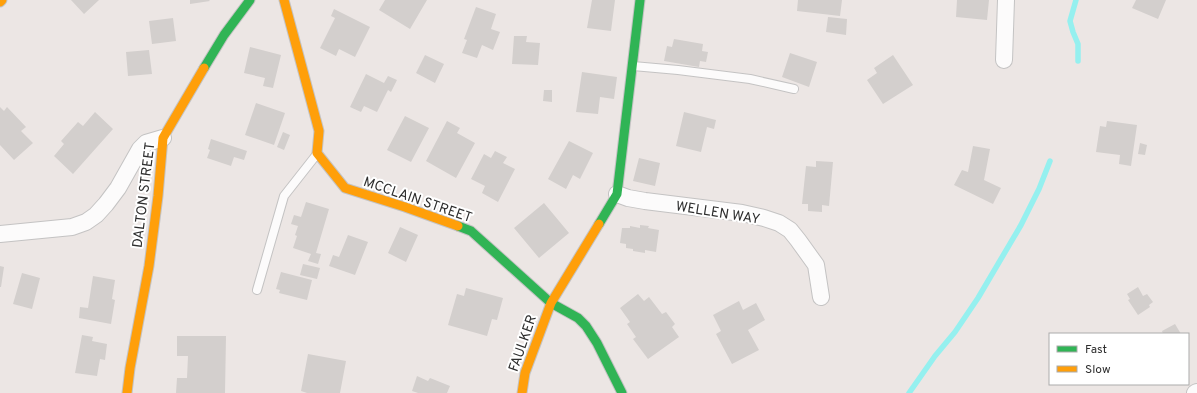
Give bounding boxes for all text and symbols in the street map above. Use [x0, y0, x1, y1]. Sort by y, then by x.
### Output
street label: DALTON STREET [130, 141, 159, 249]
street label: MCCLAIN STREET [361, 174, 474, 227]
street label: WELLEN WAY [674, 198, 761, 229]
street label: FAULKER [506, 313, 541, 374]
legend [1049, 333, 1189, 385]
text: Fast [1085, 342, 1107, 358]
text: Slow [1085, 362, 1111, 378]

